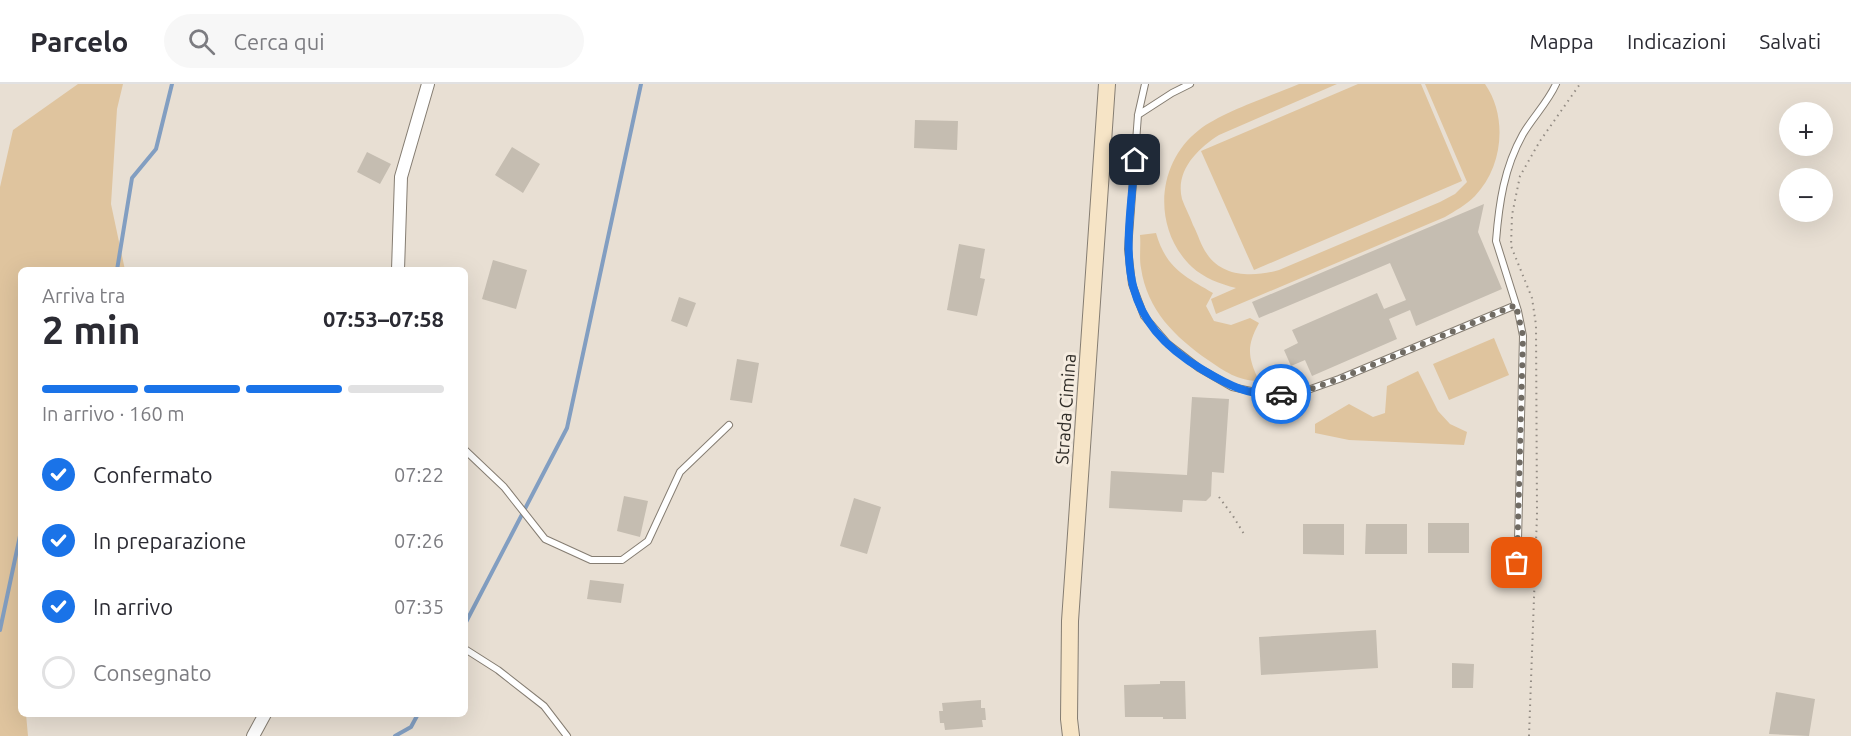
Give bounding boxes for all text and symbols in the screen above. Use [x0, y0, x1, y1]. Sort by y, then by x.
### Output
search box [164, 14, 584, 68]
icon: search [185, 25, 218, 58]
text: Parcelo [30, 26, 128, 57]
text: Cerca qui [233, 29, 325, 54]
text: Mappa [1529, 29, 1594, 53]
text: Indicazioni [1627, 29, 1726, 53]
text: Salvati [1759, 29, 1821, 53]
map controls [1779, 102, 1833, 222]
button: + [1779, 102, 1833, 156]
pin [1109, 134, 1160, 185]
icon: home [1118, 143, 1151, 176]
button: − [1779, 168, 1833, 222]
text: Arriva tra [42, 284, 125, 307]
text: 07:53–07:58 [323, 306, 444, 331]
text: 2 min [42, 308, 141, 351]
street label: Strada Cimina [1051, 353, 1079, 465]
courier [1251, 364, 1311, 424]
icon: car [1265, 378, 1298, 411]
text: In arrivo · 160 m [42, 402, 185, 425]
icon: check [42, 458, 75, 491]
text: Confermato [93, 462, 213, 487]
text: 07:22 [394, 463, 444, 486]
icon: check [42, 524, 75, 557]
text: In preparazione [93, 528, 246, 553]
text: 07:26 [394, 529, 444, 552]
pin [1491, 537, 1542, 588]
icon: bag [1500, 546, 1533, 579]
icon: check [42, 590, 75, 623]
text: In arrivo [93, 594, 173, 619]
text: 07:35 [394, 595, 444, 618]
text: Consegnato [93, 660, 212, 685]

